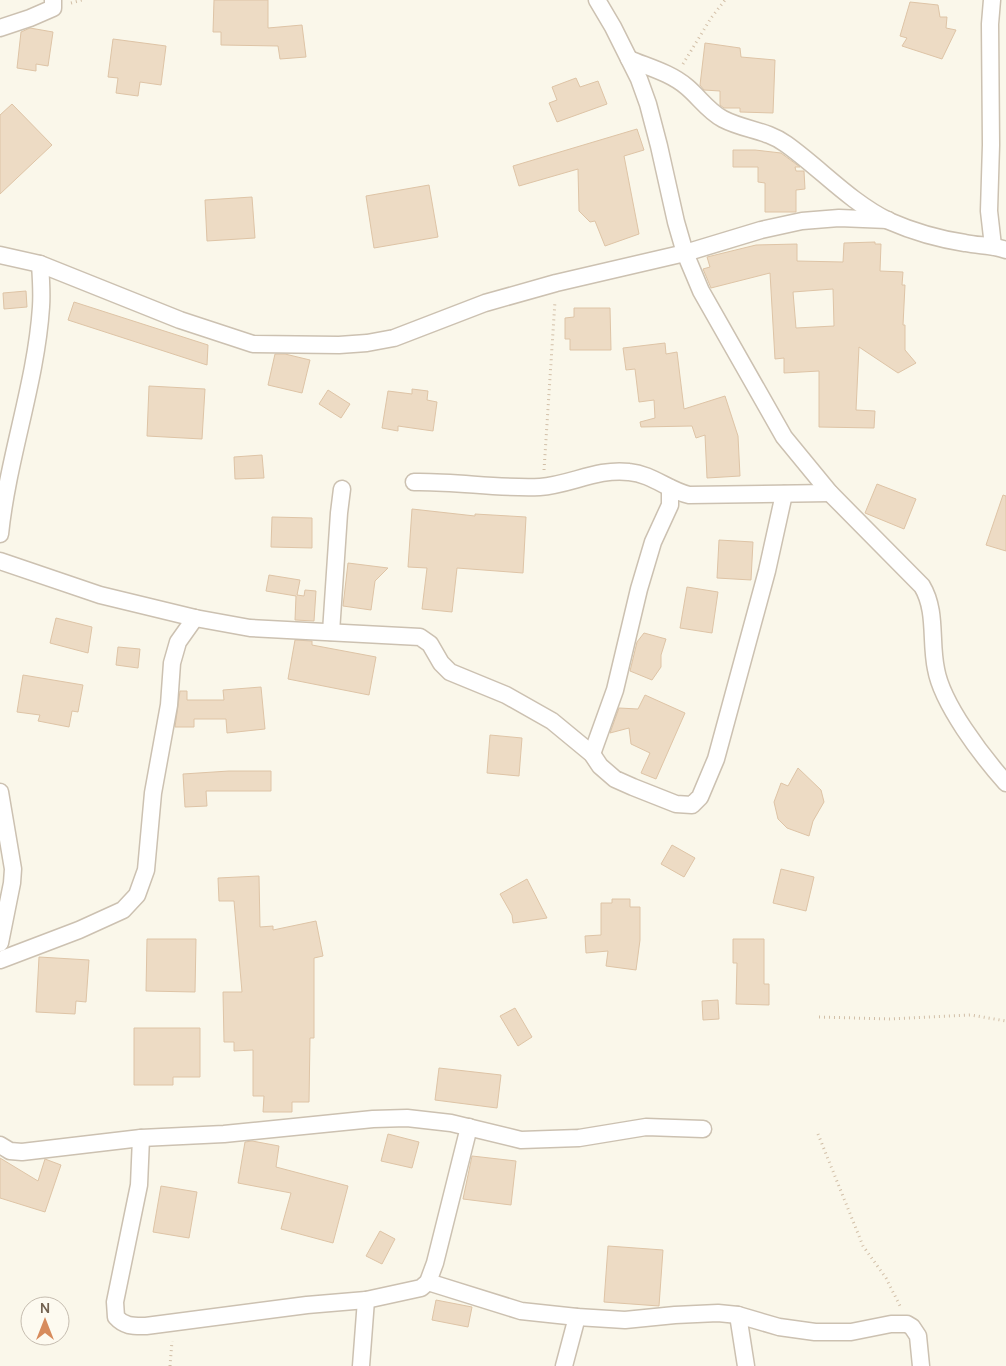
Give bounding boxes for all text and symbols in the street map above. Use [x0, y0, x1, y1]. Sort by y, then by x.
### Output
north arrow [20, 1296, 70, 1346]
text: N [40, 1298, 50, 1317]

